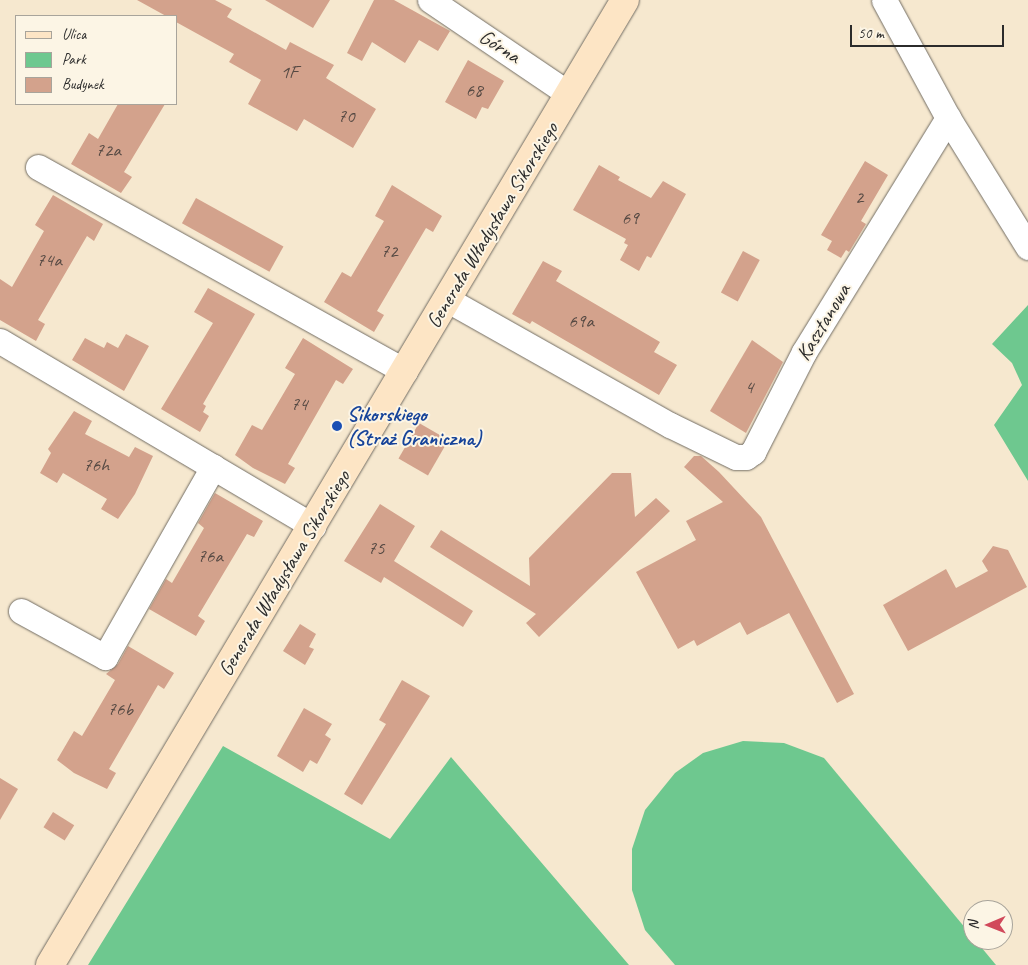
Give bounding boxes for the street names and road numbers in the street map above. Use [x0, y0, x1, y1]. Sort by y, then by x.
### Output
street label: Górna [475, 23, 525, 69]
street label: Generała Władysława Sikorskiego [420, 117, 564, 333]
street label: Kasztanowa [790, 279, 856, 365]
street label: Generała Władysława Sikorskiego [212, 465, 356, 681]

